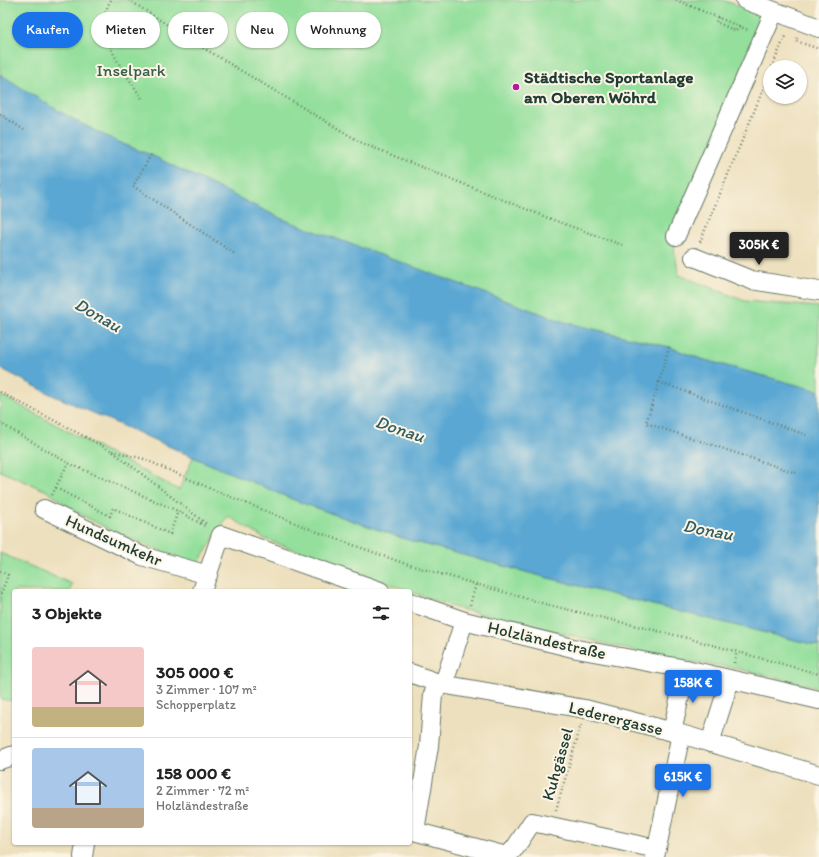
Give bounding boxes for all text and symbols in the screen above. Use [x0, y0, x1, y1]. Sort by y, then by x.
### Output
chip: Kaufen [12, 12, 83, 48]
chip: Mieten [91, 12, 160, 48]
chip: Filter [168, 12, 228, 48]
chip: Neu [236, 12, 288, 48]
chip: Wohnung [296, 12, 381, 48]
park label: Inselpark [97, 60, 166, 80]
map controls [763, 60, 807, 104]
button: layers [763, 60, 807, 104]
place label: Städtische Sportanlage am Oberen Wöhrd [524, 67, 693, 107]
marker: Städtische Sportanlage am Oberen Wöhrd [511, 82, 521, 92]
pin: 305K € [726, 232, 792, 266]
text: 305K € [739, 237, 779, 252]
water label: Donau [71, 293, 126, 338]
water label: Donau [373, 410, 428, 448]
street label: Hundsumkehr [63, 510, 166, 570]
water label: Donau [681, 514, 736, 546]
icon: filters [370, 602, 392, 624]
text: 3 Objekte [32, 603, 102, 623]
street label: Holzländestraße [486, 617, 608, 663]
text: 305 000 € [156, 662, 233, 682]
icon: home [64, 663, 112, 711]
pin: 158K € [660, 670, 726, 704]
text: 158K € [674, 675, 712, 690]
text: 3 Zimmer · 107 m² [156, 682, 257, 697]
text: Schopperplatz [156, 697, 236, 712]
street label: Lederergasse [567, 697, 665, 739]
street label: Kuhgässel [537, 725, 577, 803]
text: 158 000 € [156, 763, 231, 783]
icon: home [64, 764, 112, 812]
pin: 615K € [650, 764, 716, 798]
text: 615K € [664, 769, 702, 784]
text: 2 Zimmer · 72 m² [156, 783, 249, 798]
text: Holzländestraße [156, 798, 248, 813]

